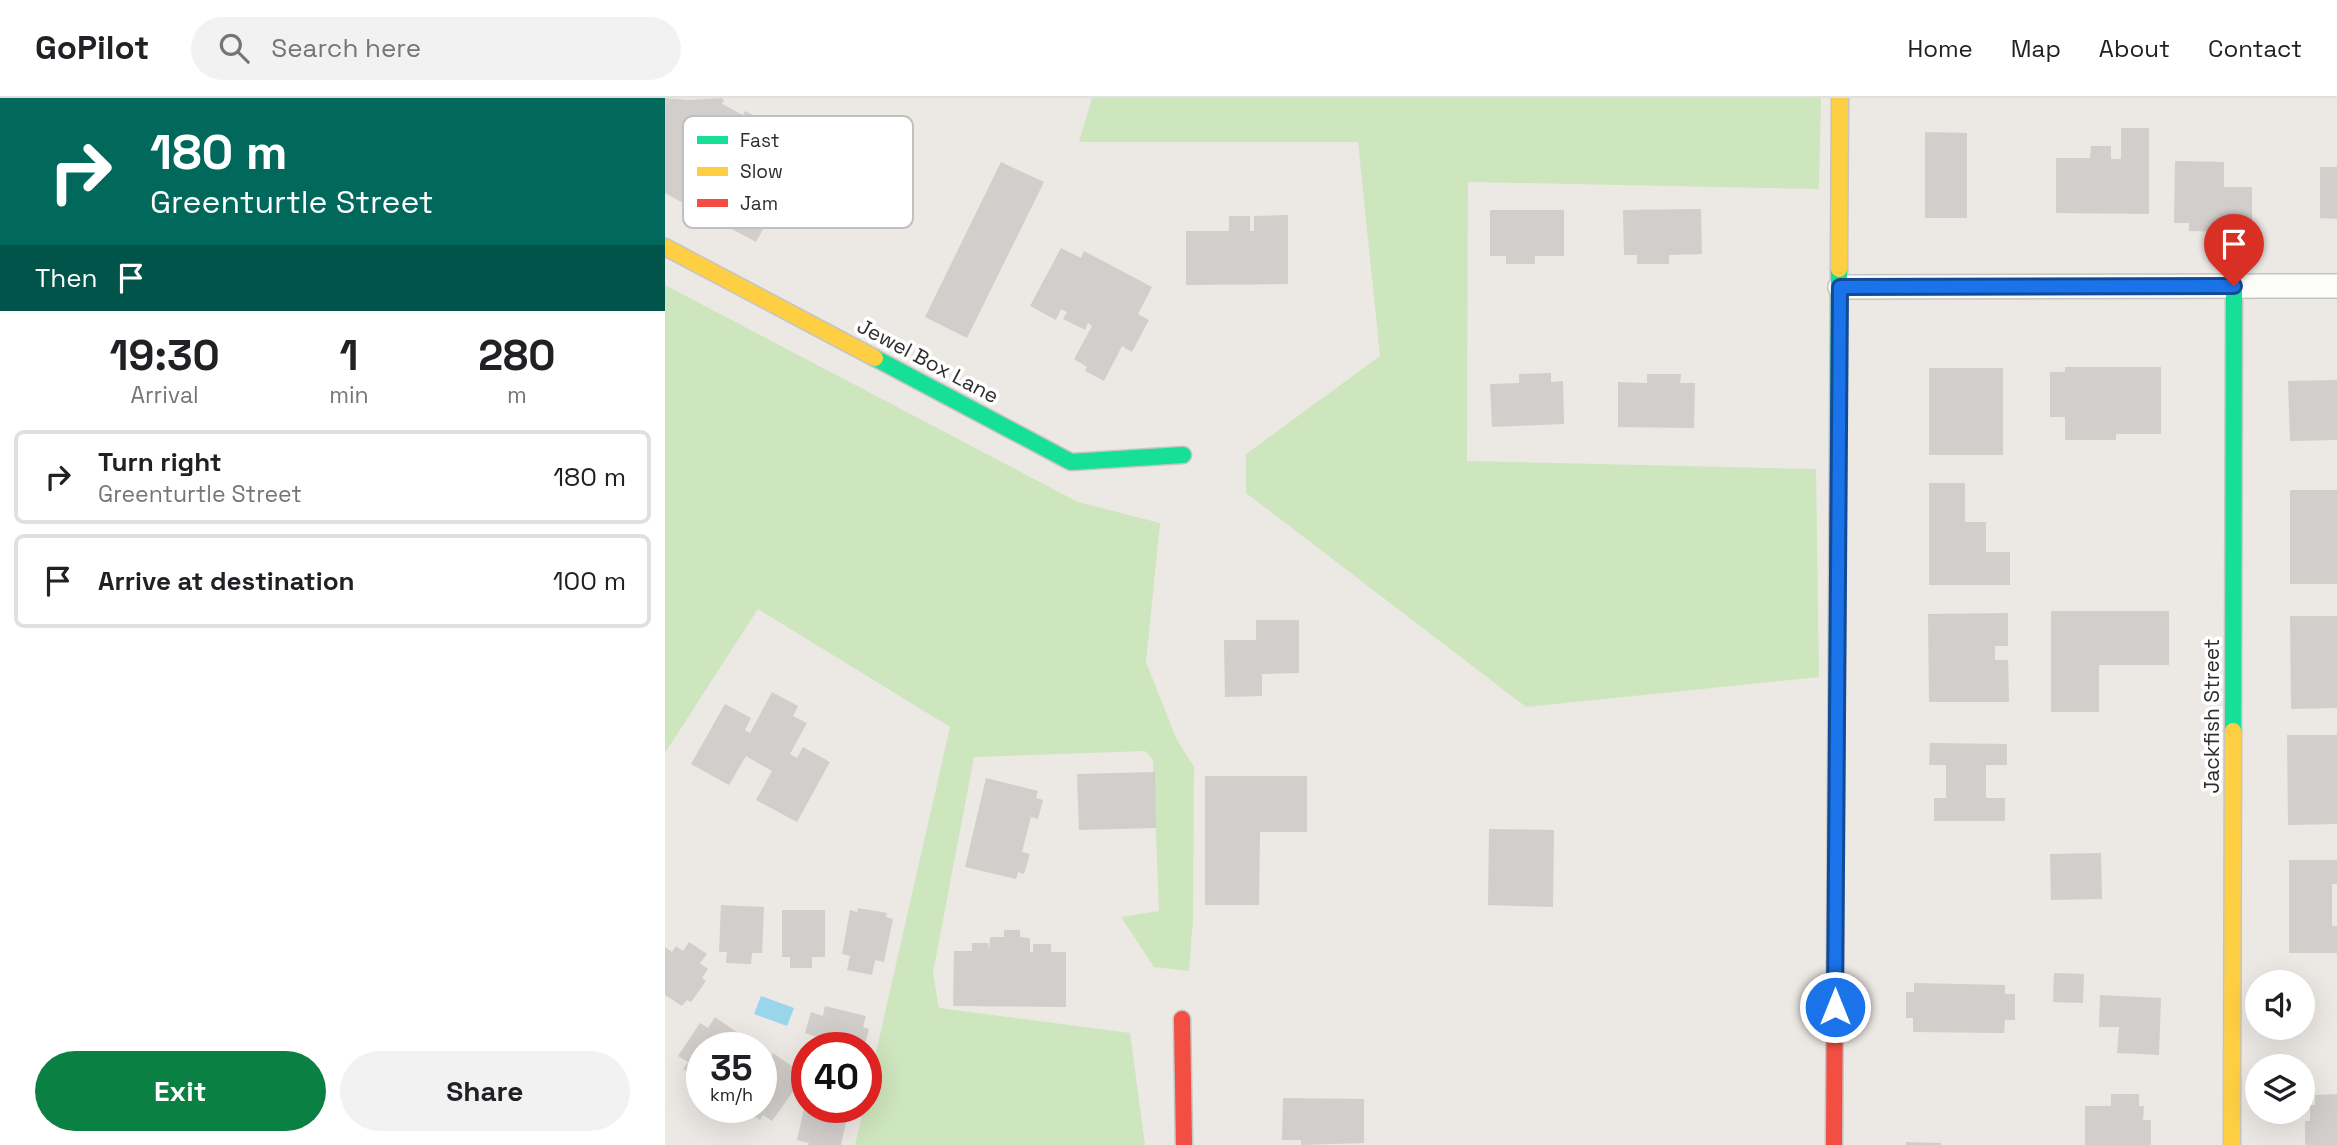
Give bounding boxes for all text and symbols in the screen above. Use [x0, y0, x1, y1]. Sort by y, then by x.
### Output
search box [191, 17, 681, 80]
text: GoPilot [35, 27, 149, 69]
icon: search [215, 29, 253, 67]
text: Search here [271, 31, 421, 65]
text: Home [1907, 33, 1973, 64]
text: Map [2011, 33, 2061, 64]
text: About [2099, 33, 2170, 64]
text: Contact [2208, 33, 2302, 64]
legend [683, 116, 913, 228]
text: 180 m [150, 121, 288, 183]
icon: right [35, 126, 126, 217]
text: Fast [740, 128, 780, 153]
text: Slow [740, 159, 783, 184]
text: Greenturtle Street [150, 182, 434, 222]
text: Jam [740, 191, 778, 216]
pin [2204, 214, 2264, 286]
icon: arrive [2215, 225, 2253, 263]
icon: arrive [112, 259, 150, 297]
text: Then [35, 261, 98, 295]
street label: Jewel Box Lane [853, 312, 1004, 409]
text: 19:30 [109, 329, 220, 382]
text: 1 [339, 329, 358, 382]
text: 280 [478, 329, 556, 382]
text: Arrival [130, 380, 199, 410]
text: min [329, 380, 369, 410]
text: m [507, 380, 527, 410]
text: Turn right [98, 445, 222, 479]
icon: right [39, 458, 77, 496]
text: 180 m [553, 460, 626, 494]
text: Greenturtle Street [98, 479, 302, 509]
icon: arrive [39, 562, 77, 600]
text: Arrive at destination [98, 564, 355, 598]
text: 100 m [553, 564, 626, 598]
street label: Jackfish Street [2198, 638, 2225, 794]
position arrow [1798, 970, 1872, 1044]
map controls [2245, 970, 2315, 1124]
button: sound [2245, 970, 2315, 1040]
speed limit sign: 40 [791, 1032, 882, 1123]
text: 35 [710, 1046, 753, 1090]
button: Exit [35, 1051, 326, 1131]
button: Share [340, 1051, 630, 1131]
button: layers [2245, 1054, 2315, 1124]
text: km/h [710, 1083, 753, 1106]

